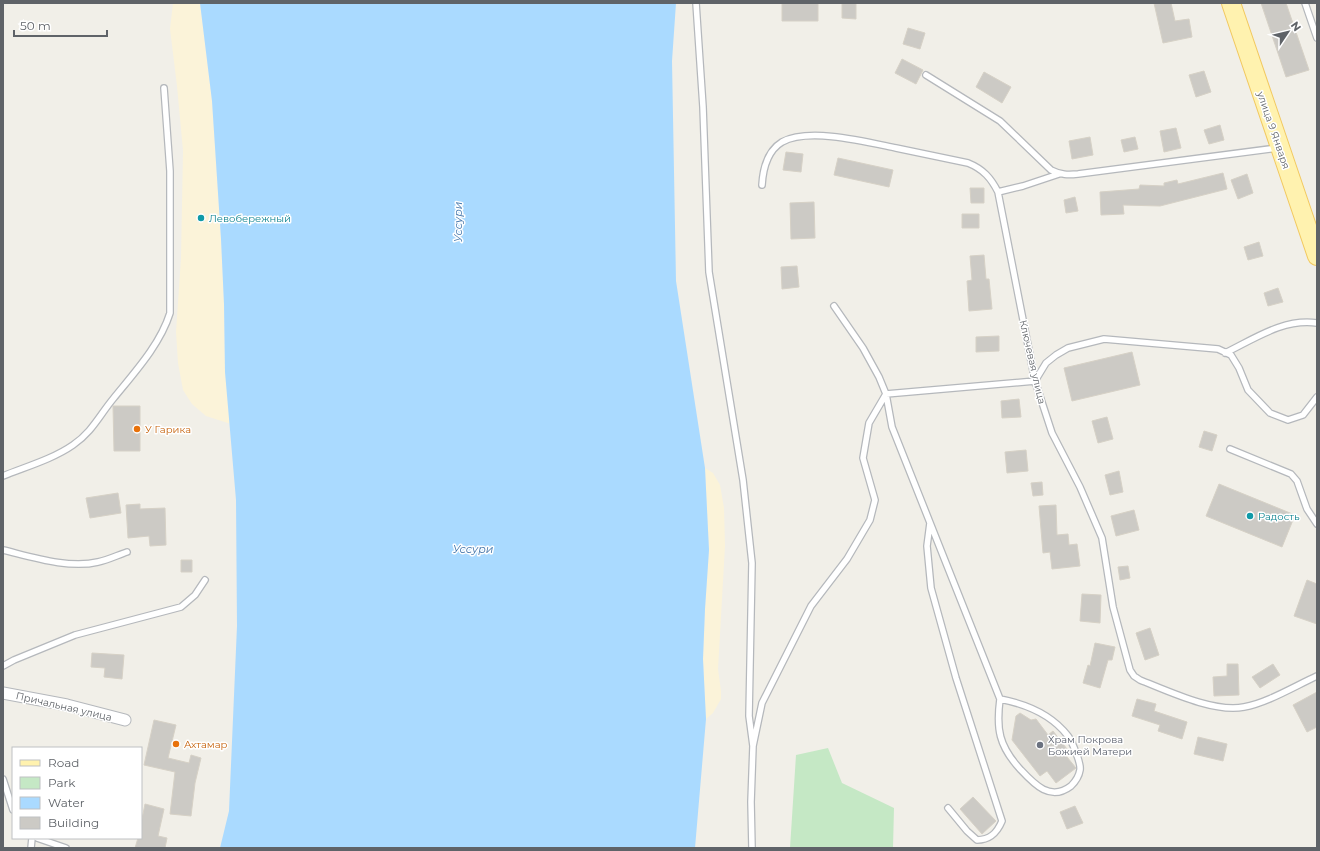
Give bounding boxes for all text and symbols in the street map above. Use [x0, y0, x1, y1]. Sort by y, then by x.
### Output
scale bar [14, 12, 107, 38]
north arrow [1268, 12, 1308, 52]
text: 50 m [20, 18, 51, 33]
text: N [1288, 19, 1304, 34]
street label: улица 9 Января [1254, 89, 1293, 171]
water label: Уссури [451, 201, 465, 242]
place label: Левобережный [209, 212, 291, 225]
marker: Левобережный [196, 213, 206, 223]
street label: Ключевая улица [1017, 319, 1048, 405]
place label: У Гарика [145, 423, 191, 436]
marker: У Гарика [132, 424, 142, 434]
place label: Радость [1258, 510, 1300, 523]
marker: Радость [1245, 511, 1255, 521]
water label: Уссури [453, 542, 494, 556]
street label: Причальная улица [15, 689, 113, 724]
place label: Храм Покрова Божией Матери [1048, 733, 1132, 758]
place label: Ахтамар [184, 738, 228, 751]
marker: Ахтамар [171, 739, 181, 749]
marker: Храм Покрова Божией Матери [1035, 740, 1045, 750]
legend [12, 747, 142, 839]
text: Road [48, 755, 79, 770]
text: Park [48, 775, 76, 790]
text: Water [48, 795, 85, 810]
text: Building [48, 815, 99, 830]

